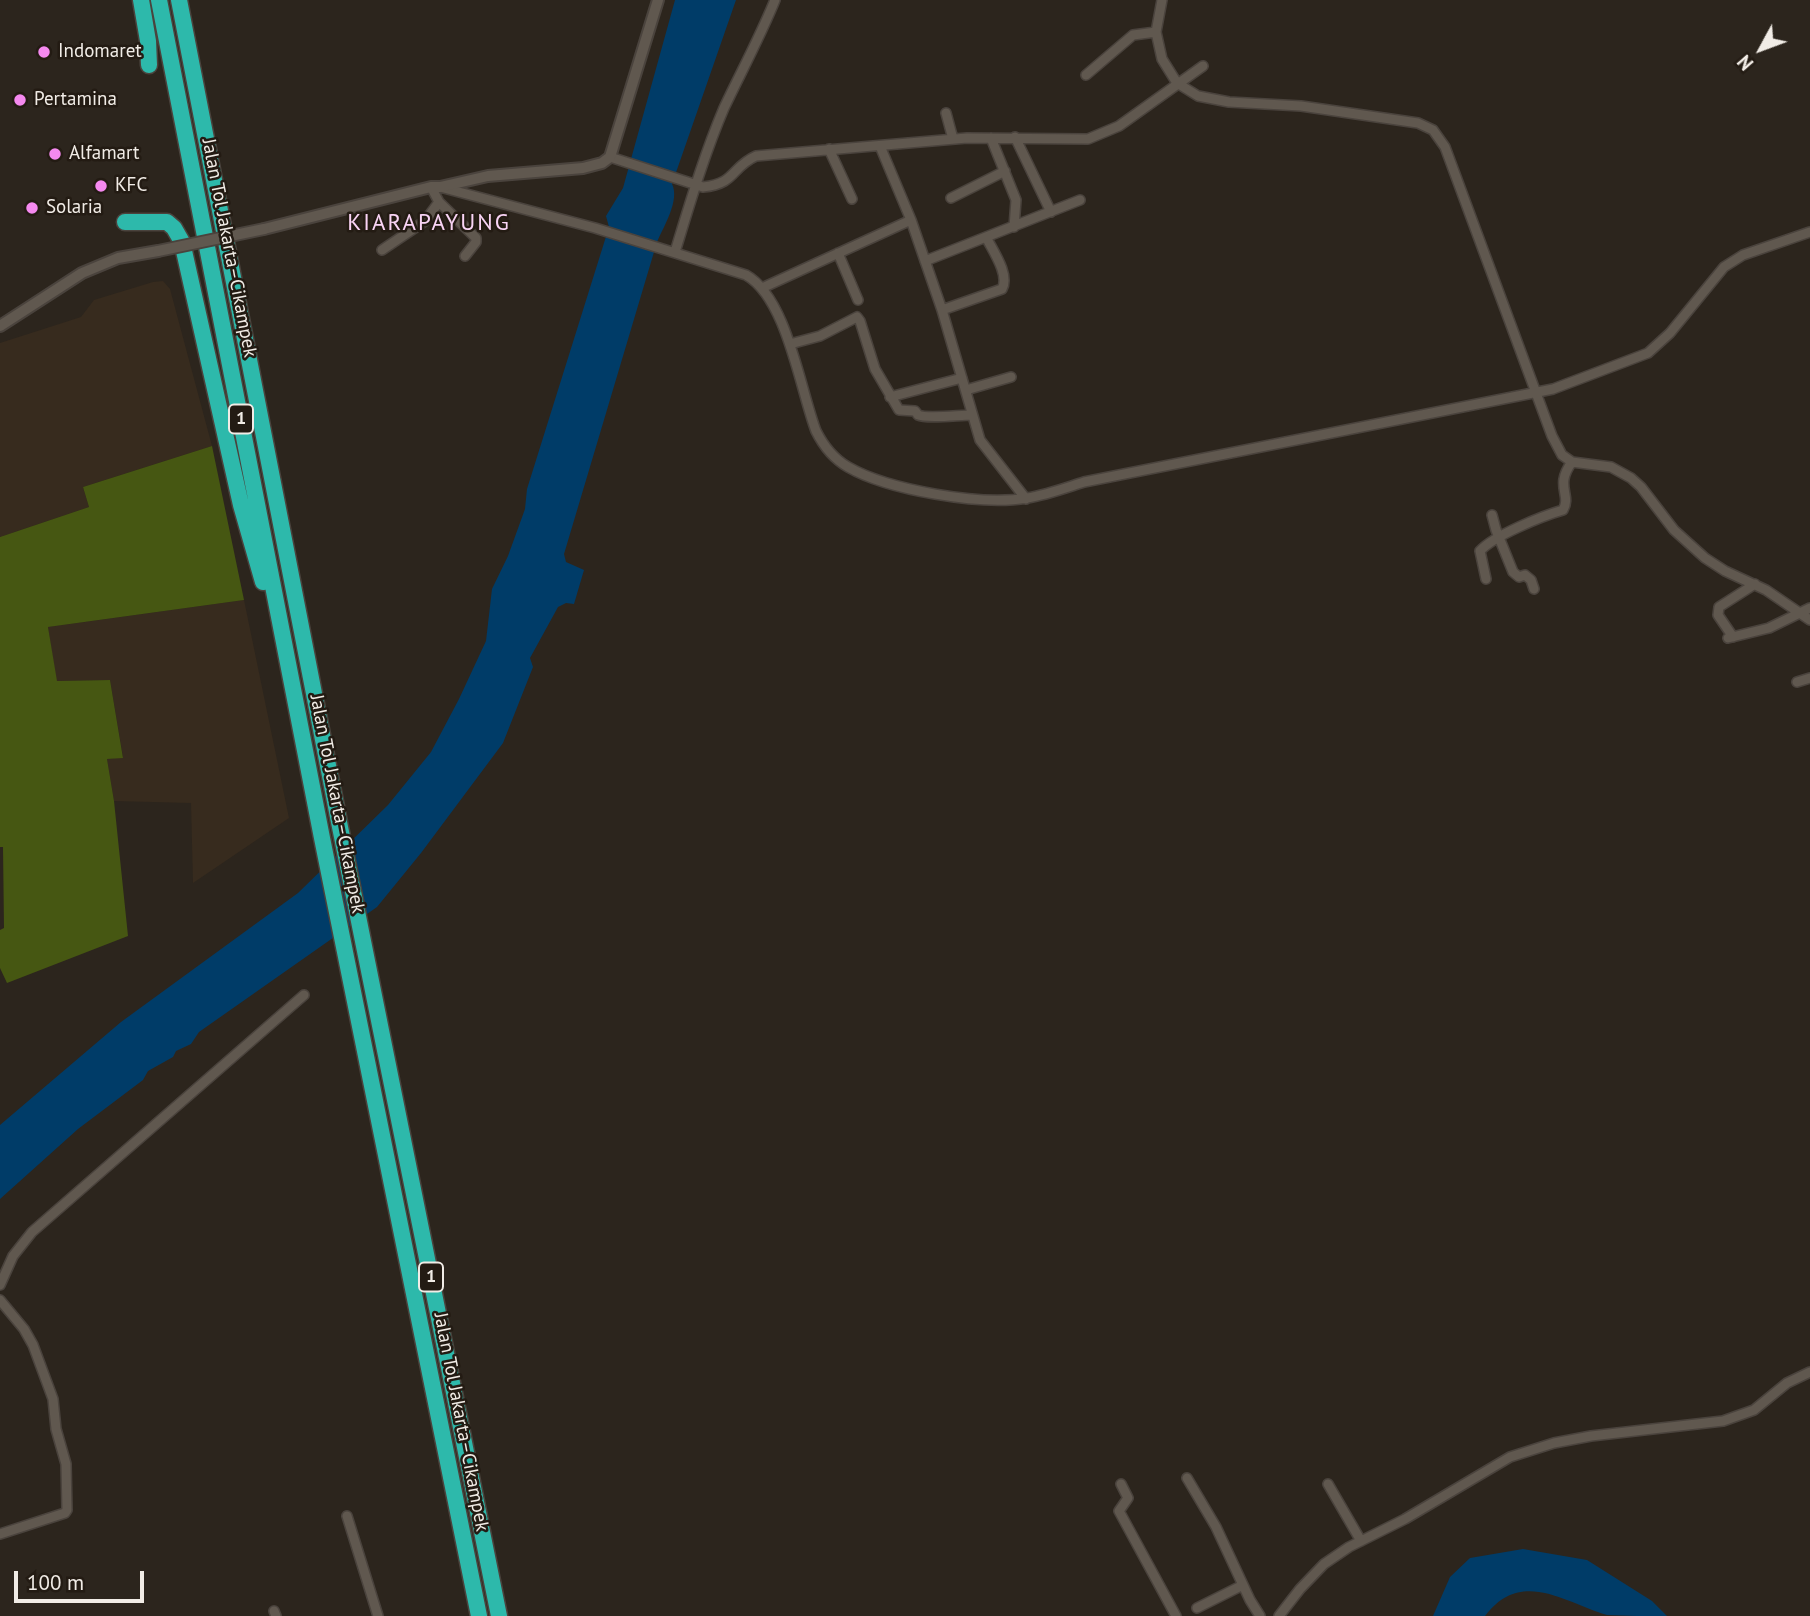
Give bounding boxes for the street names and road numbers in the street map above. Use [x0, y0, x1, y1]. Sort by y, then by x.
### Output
street label: Jalan Tol Jakarta–Cikampek [197, 137, 261, 359]
road number: 1 [229, 404, 253, 433]
street label: Jalan Tol Jakarta–Cikampek [305, 693, 369, 915]
road number: 1 [419, 1262, 443, 1292]
street label: Jalan Tol Jakarta–Cikampek [429, 1311, 493, 1533]

